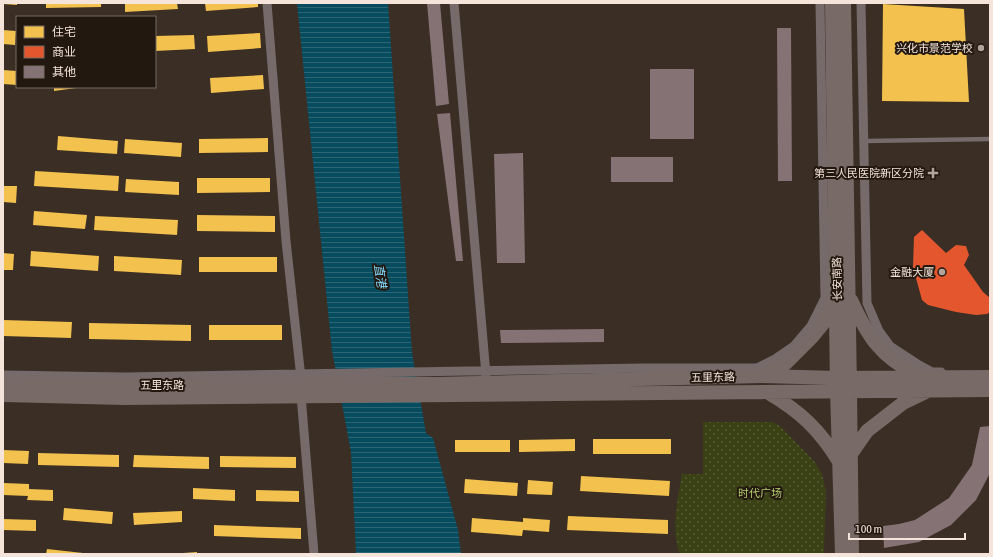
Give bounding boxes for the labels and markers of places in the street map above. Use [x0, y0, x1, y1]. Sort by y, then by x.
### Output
place label: 兴化市景范学校 [896, 42, 973, 54]
marker: 兴化市景范学校 [976, 43, 986, 53]
place label: 第三人民医院新区分院 [814, 167, 924, 179]
marker: 第三人民医院新区分院 [927, 167, 939, 179]
place label: 金融大厦 [890, 266, 934, 278]
marker: 金融大厦 [937, 267, 947, 277]

